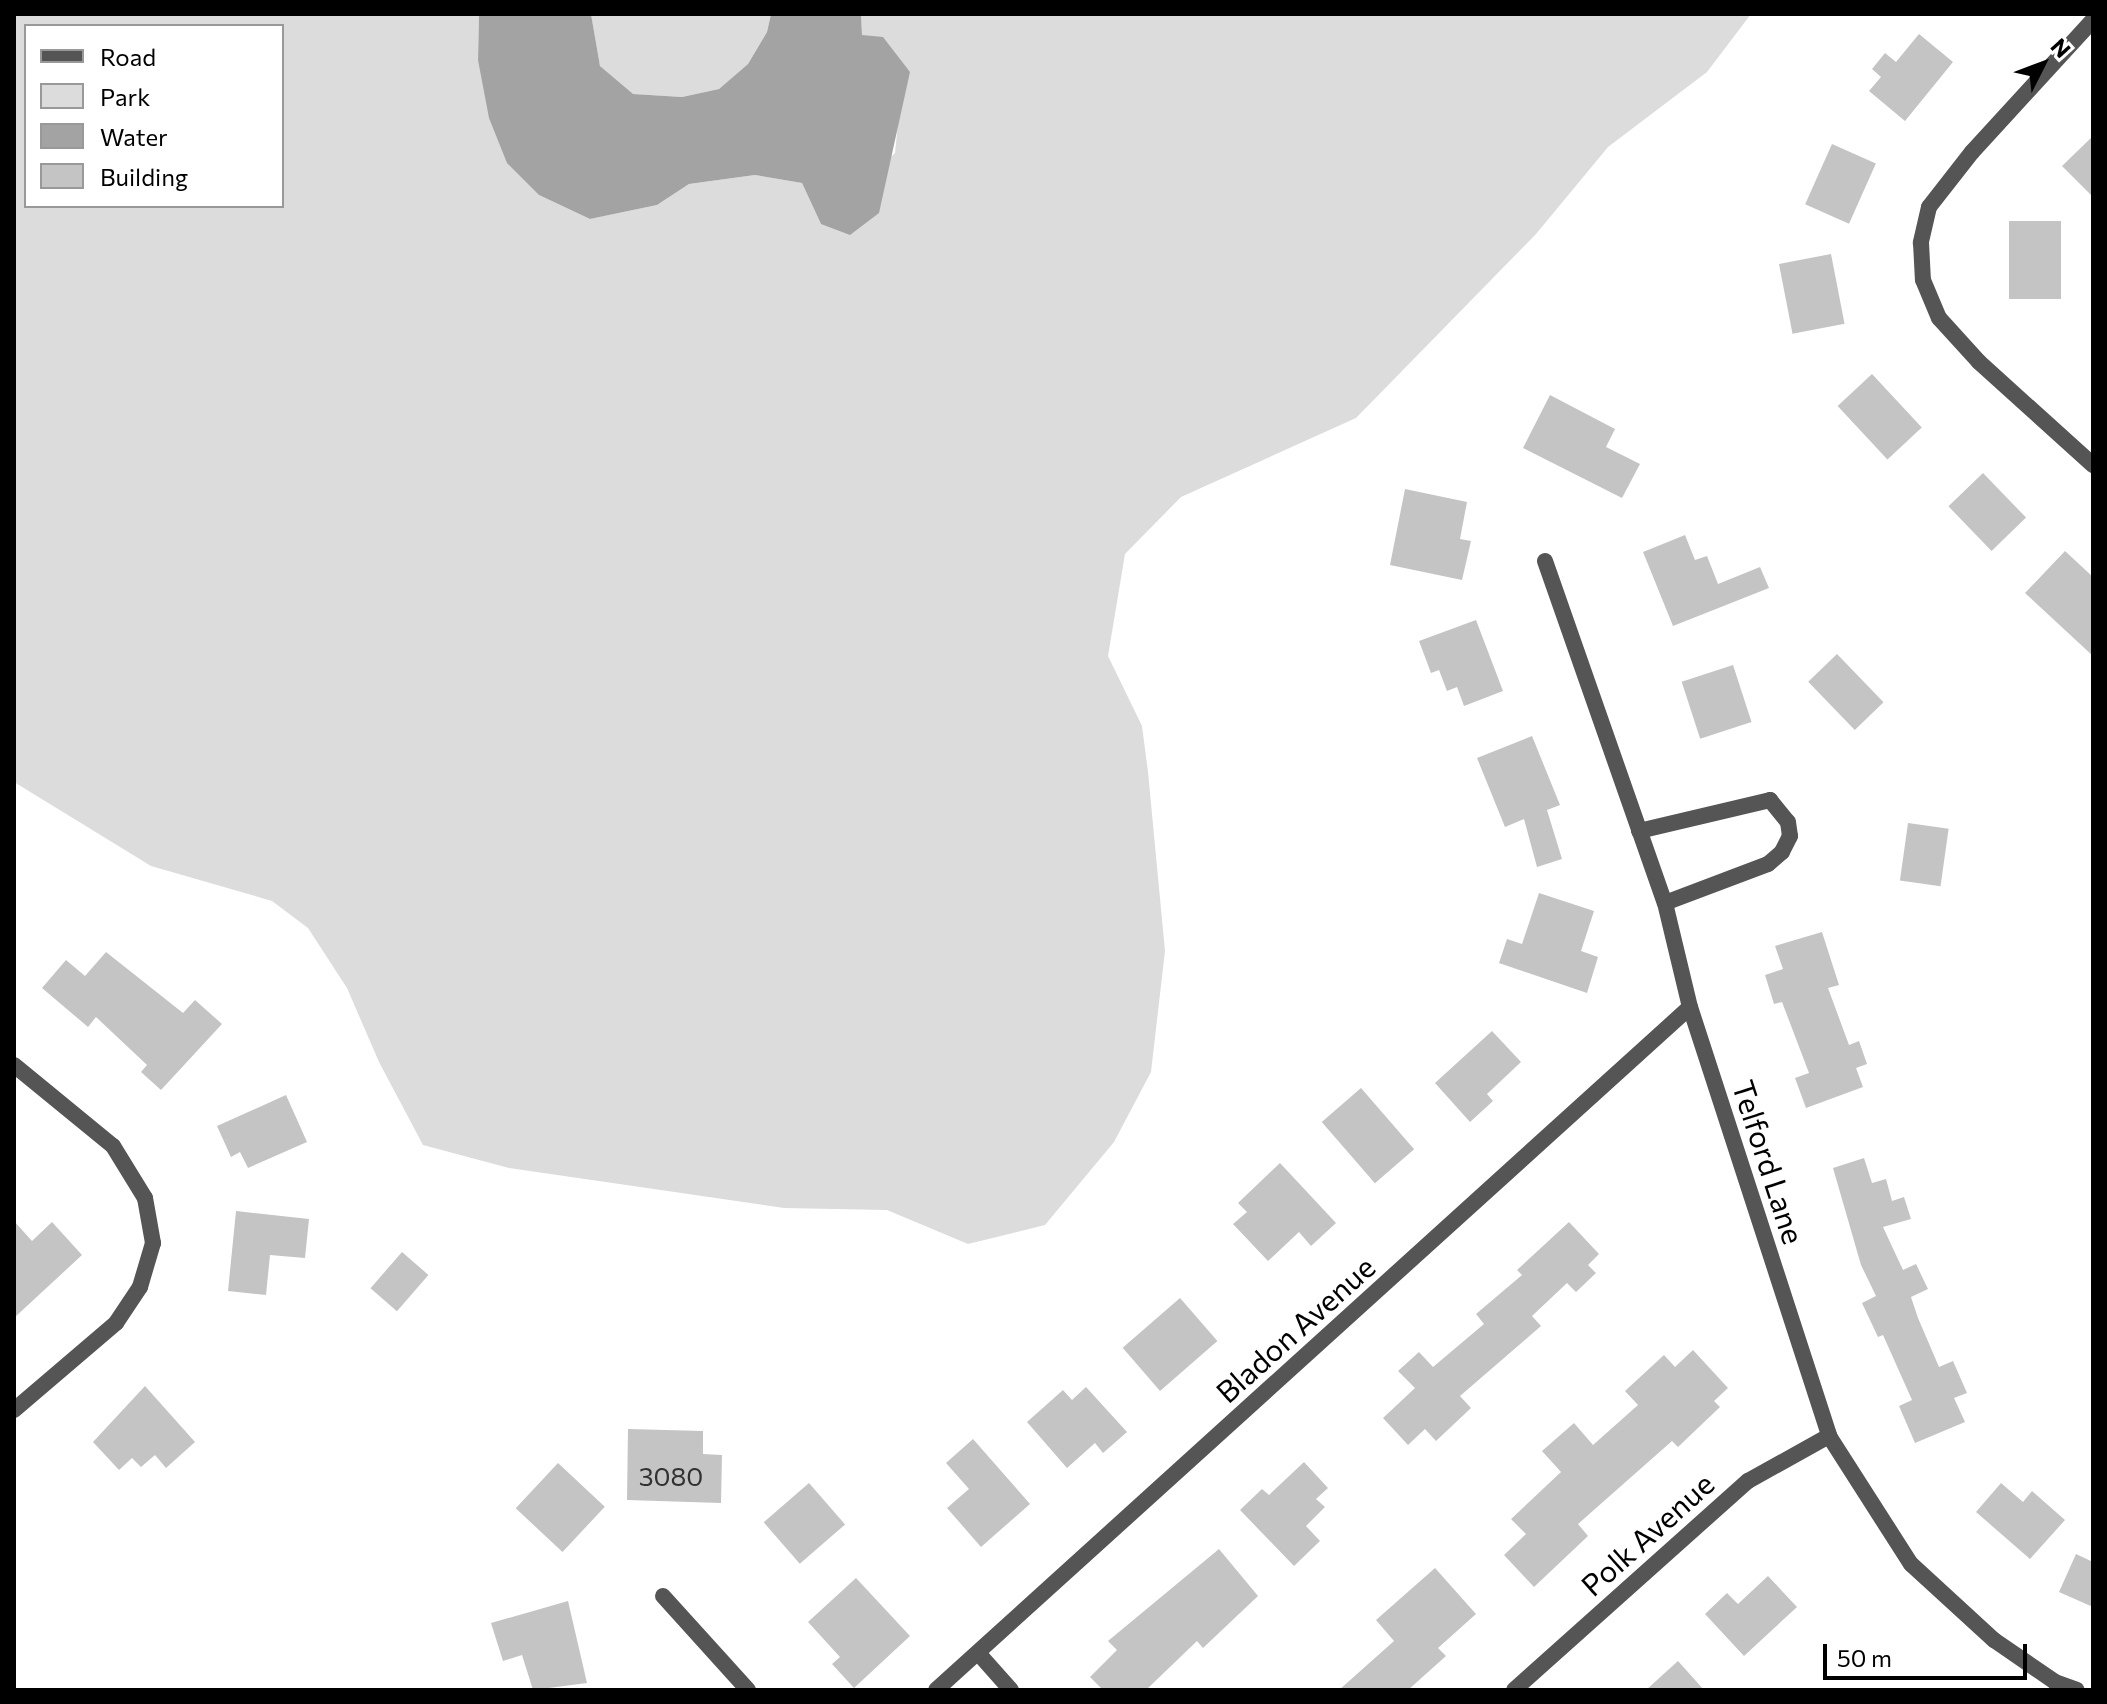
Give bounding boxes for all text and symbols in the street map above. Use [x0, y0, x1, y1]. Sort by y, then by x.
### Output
legend [24, 24, 284, 208]
north arrow [2003, 24, 2083, 104]
text: N [2046, 32, 2077, 63]
text: Road [100, 42, 156, 71]
text: Park [100, 82, 150, 111]
text: Water [100, 122, 168, 151]
text: Building [100, 162, 188, 191]
street label: Telford Lane [1726, 1076, 1812, 1248]
street label: Bladon Avenue [1208, 1248, 1382, 1410]
house number: 3080 [639, 1460, 703, 1492]
street label: Polk Avenue [1573, 1465, 1721, 1603]
scale bar [1827, 1628, 2031, 1678]
text: 50 m [1837, 1643, 1892, 1672]

